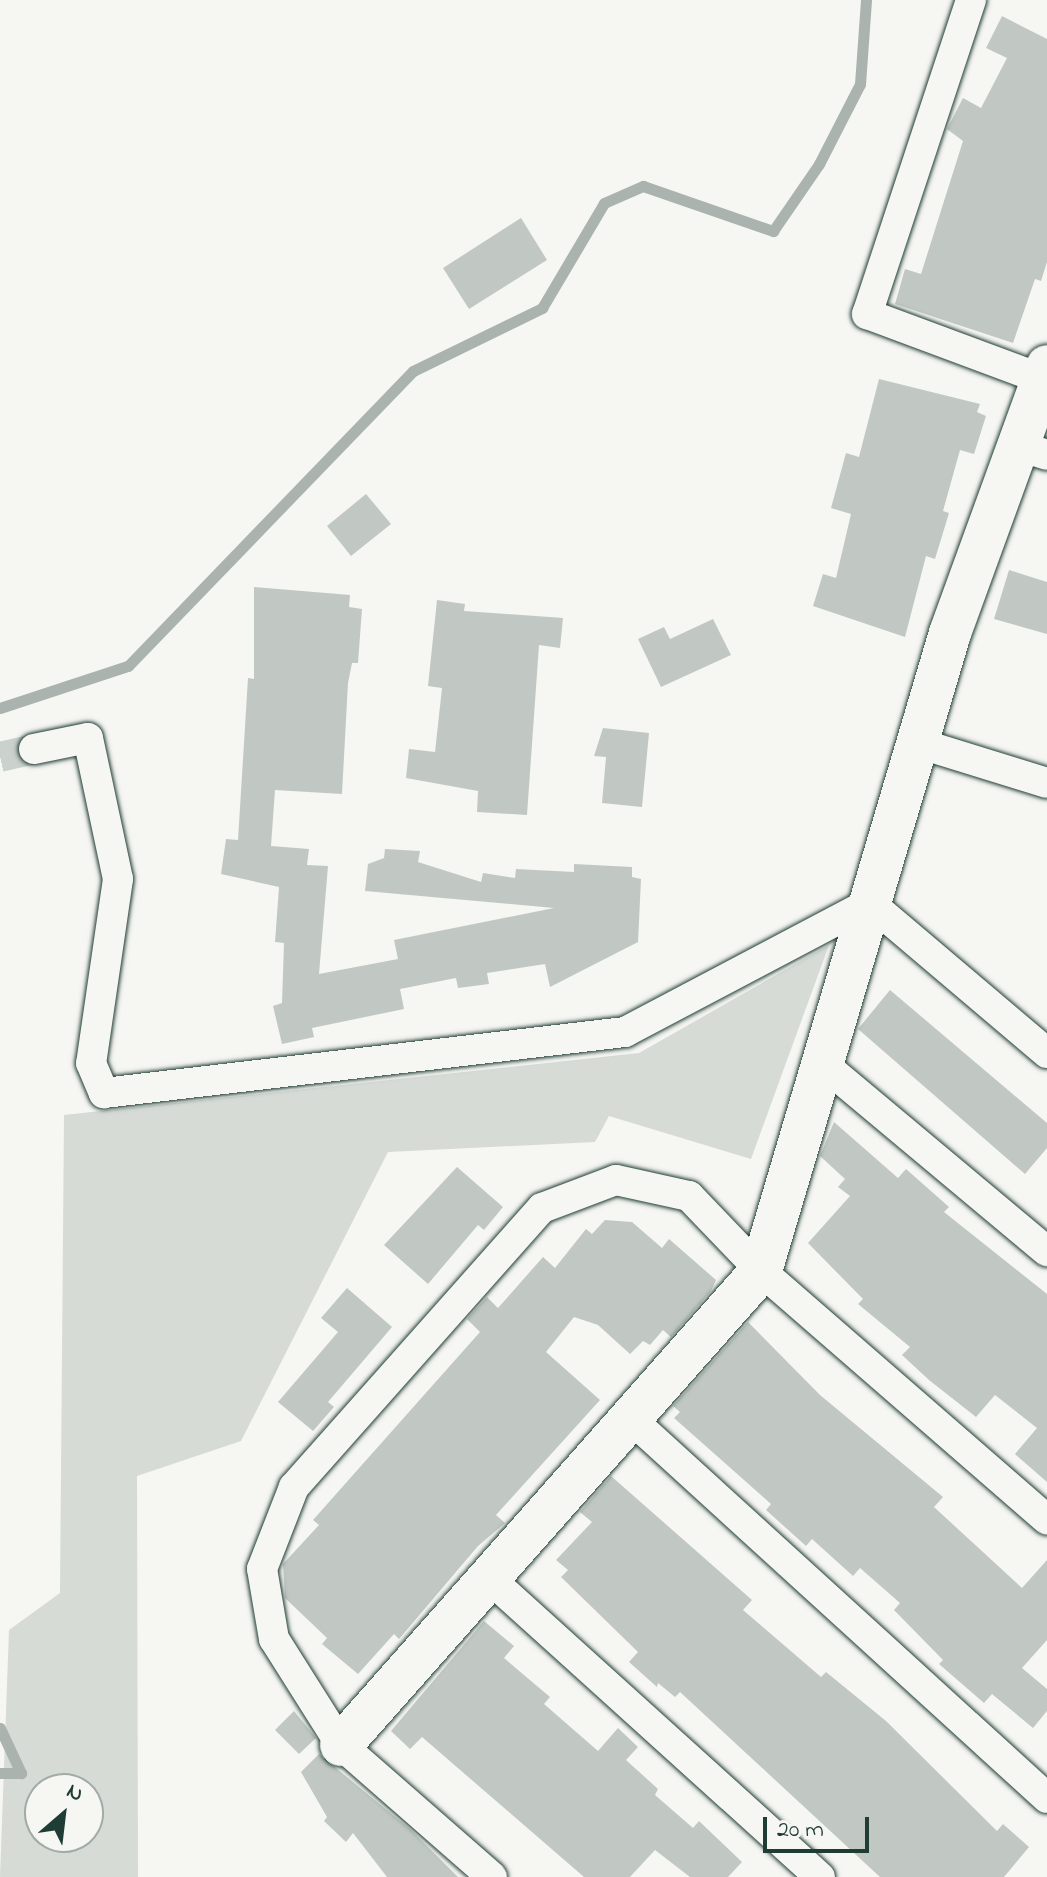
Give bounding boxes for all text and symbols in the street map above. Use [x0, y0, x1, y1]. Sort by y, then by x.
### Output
north arrow [24, 1773, 104, 1853]
text: N [60, 1776, 88, 1811]
scale bar [767, 1801, 873, 1851]
text: 20 m [777, 1813, 824, 1848]

